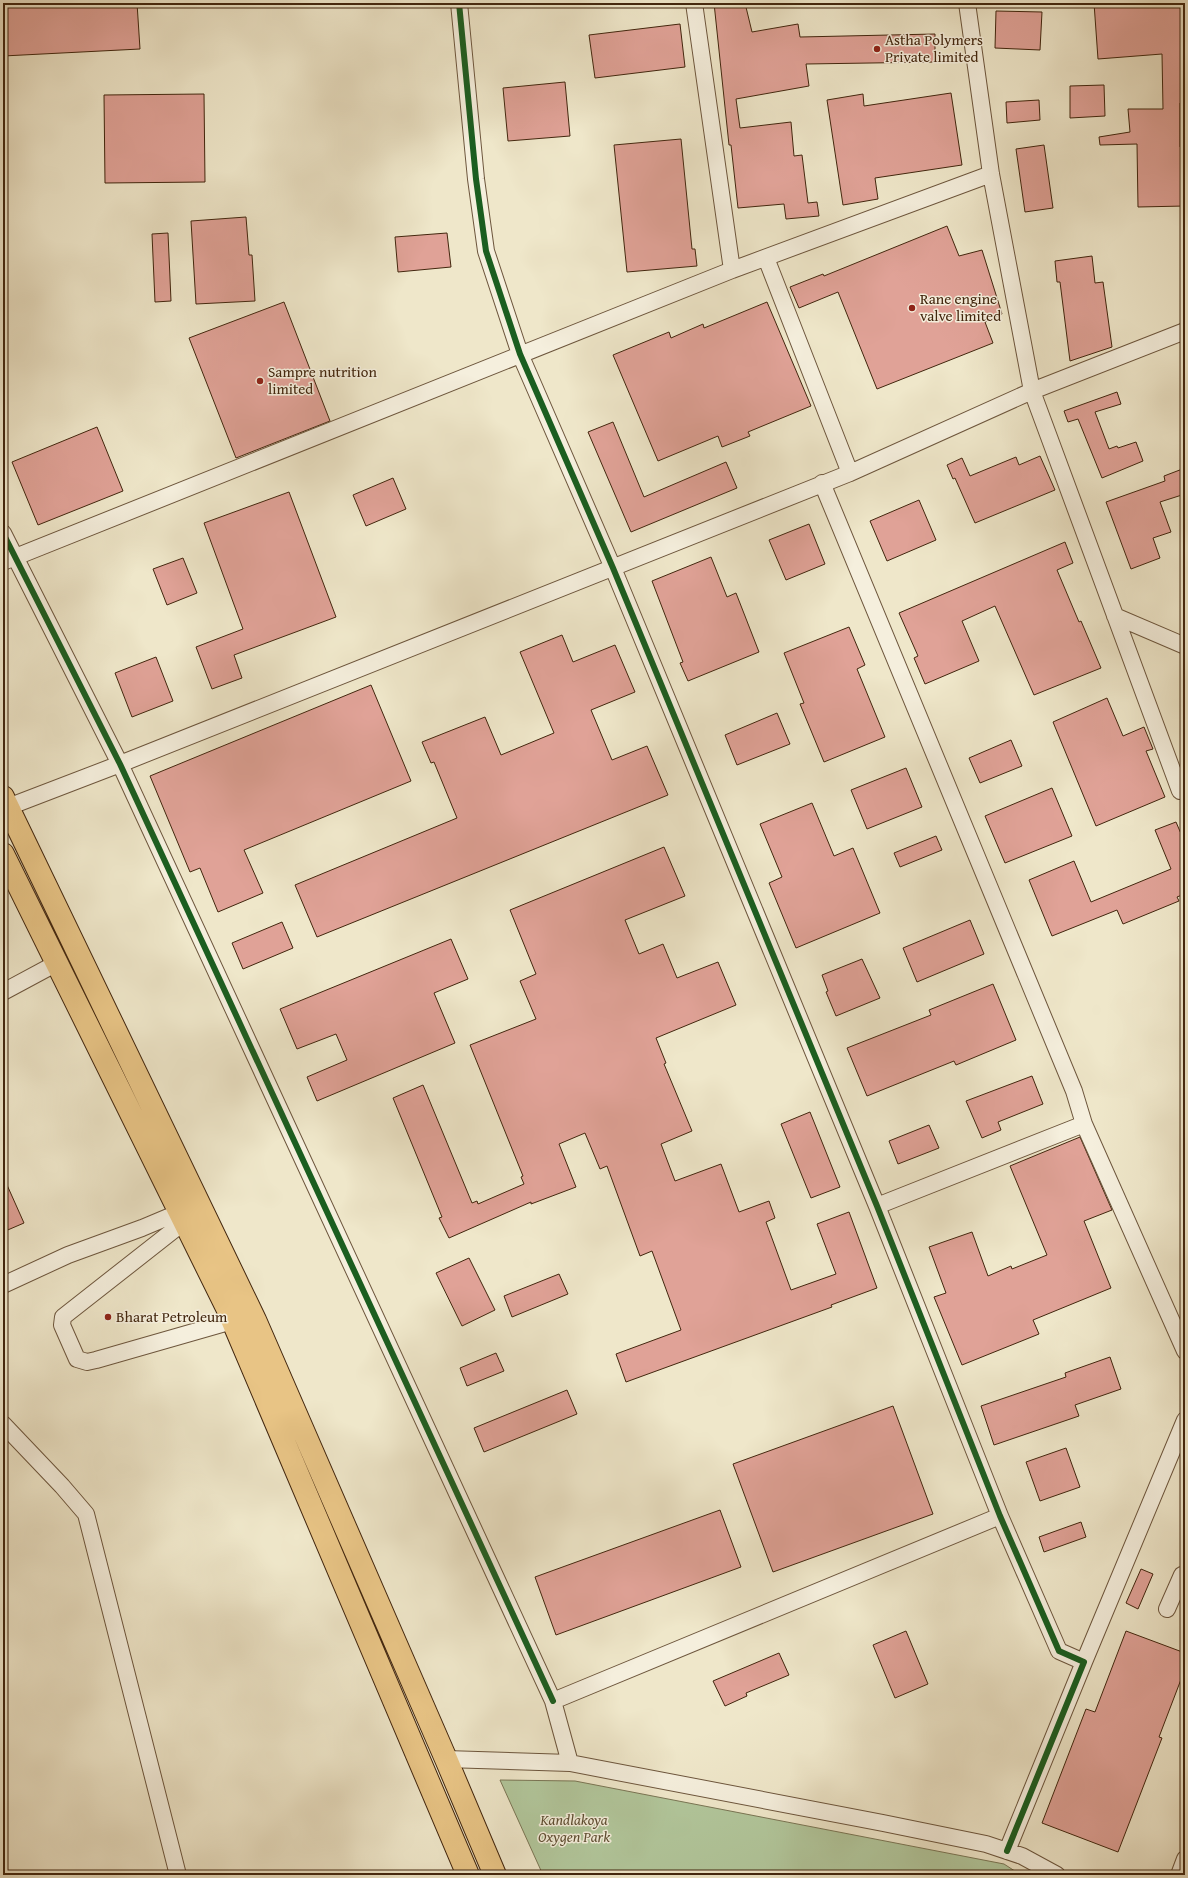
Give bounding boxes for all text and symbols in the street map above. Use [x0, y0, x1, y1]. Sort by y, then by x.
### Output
place label: Astha Polymers Private limited [885, 29, 983, 67]
marker: Astha Polymers Private limited [872, 44, 882, 54]
place label: Rane engine valve limited [920, 288, 1001, 326]
marker: Rane engine valve limited [907, 303, 917, 313]
place label: Sampre nutrition limited [268, 361, 377, 399]
marker: Sampre nutrition limited [255, 376, 265, 386]
place label: Bharat Petroleum [116, 1306, 228, 1327]
marker: Bharat Petroleum [103, 1312, 113, 1322]
park label: Kandlakoya Oxygen Park [538, 1809, 610, 1847]

